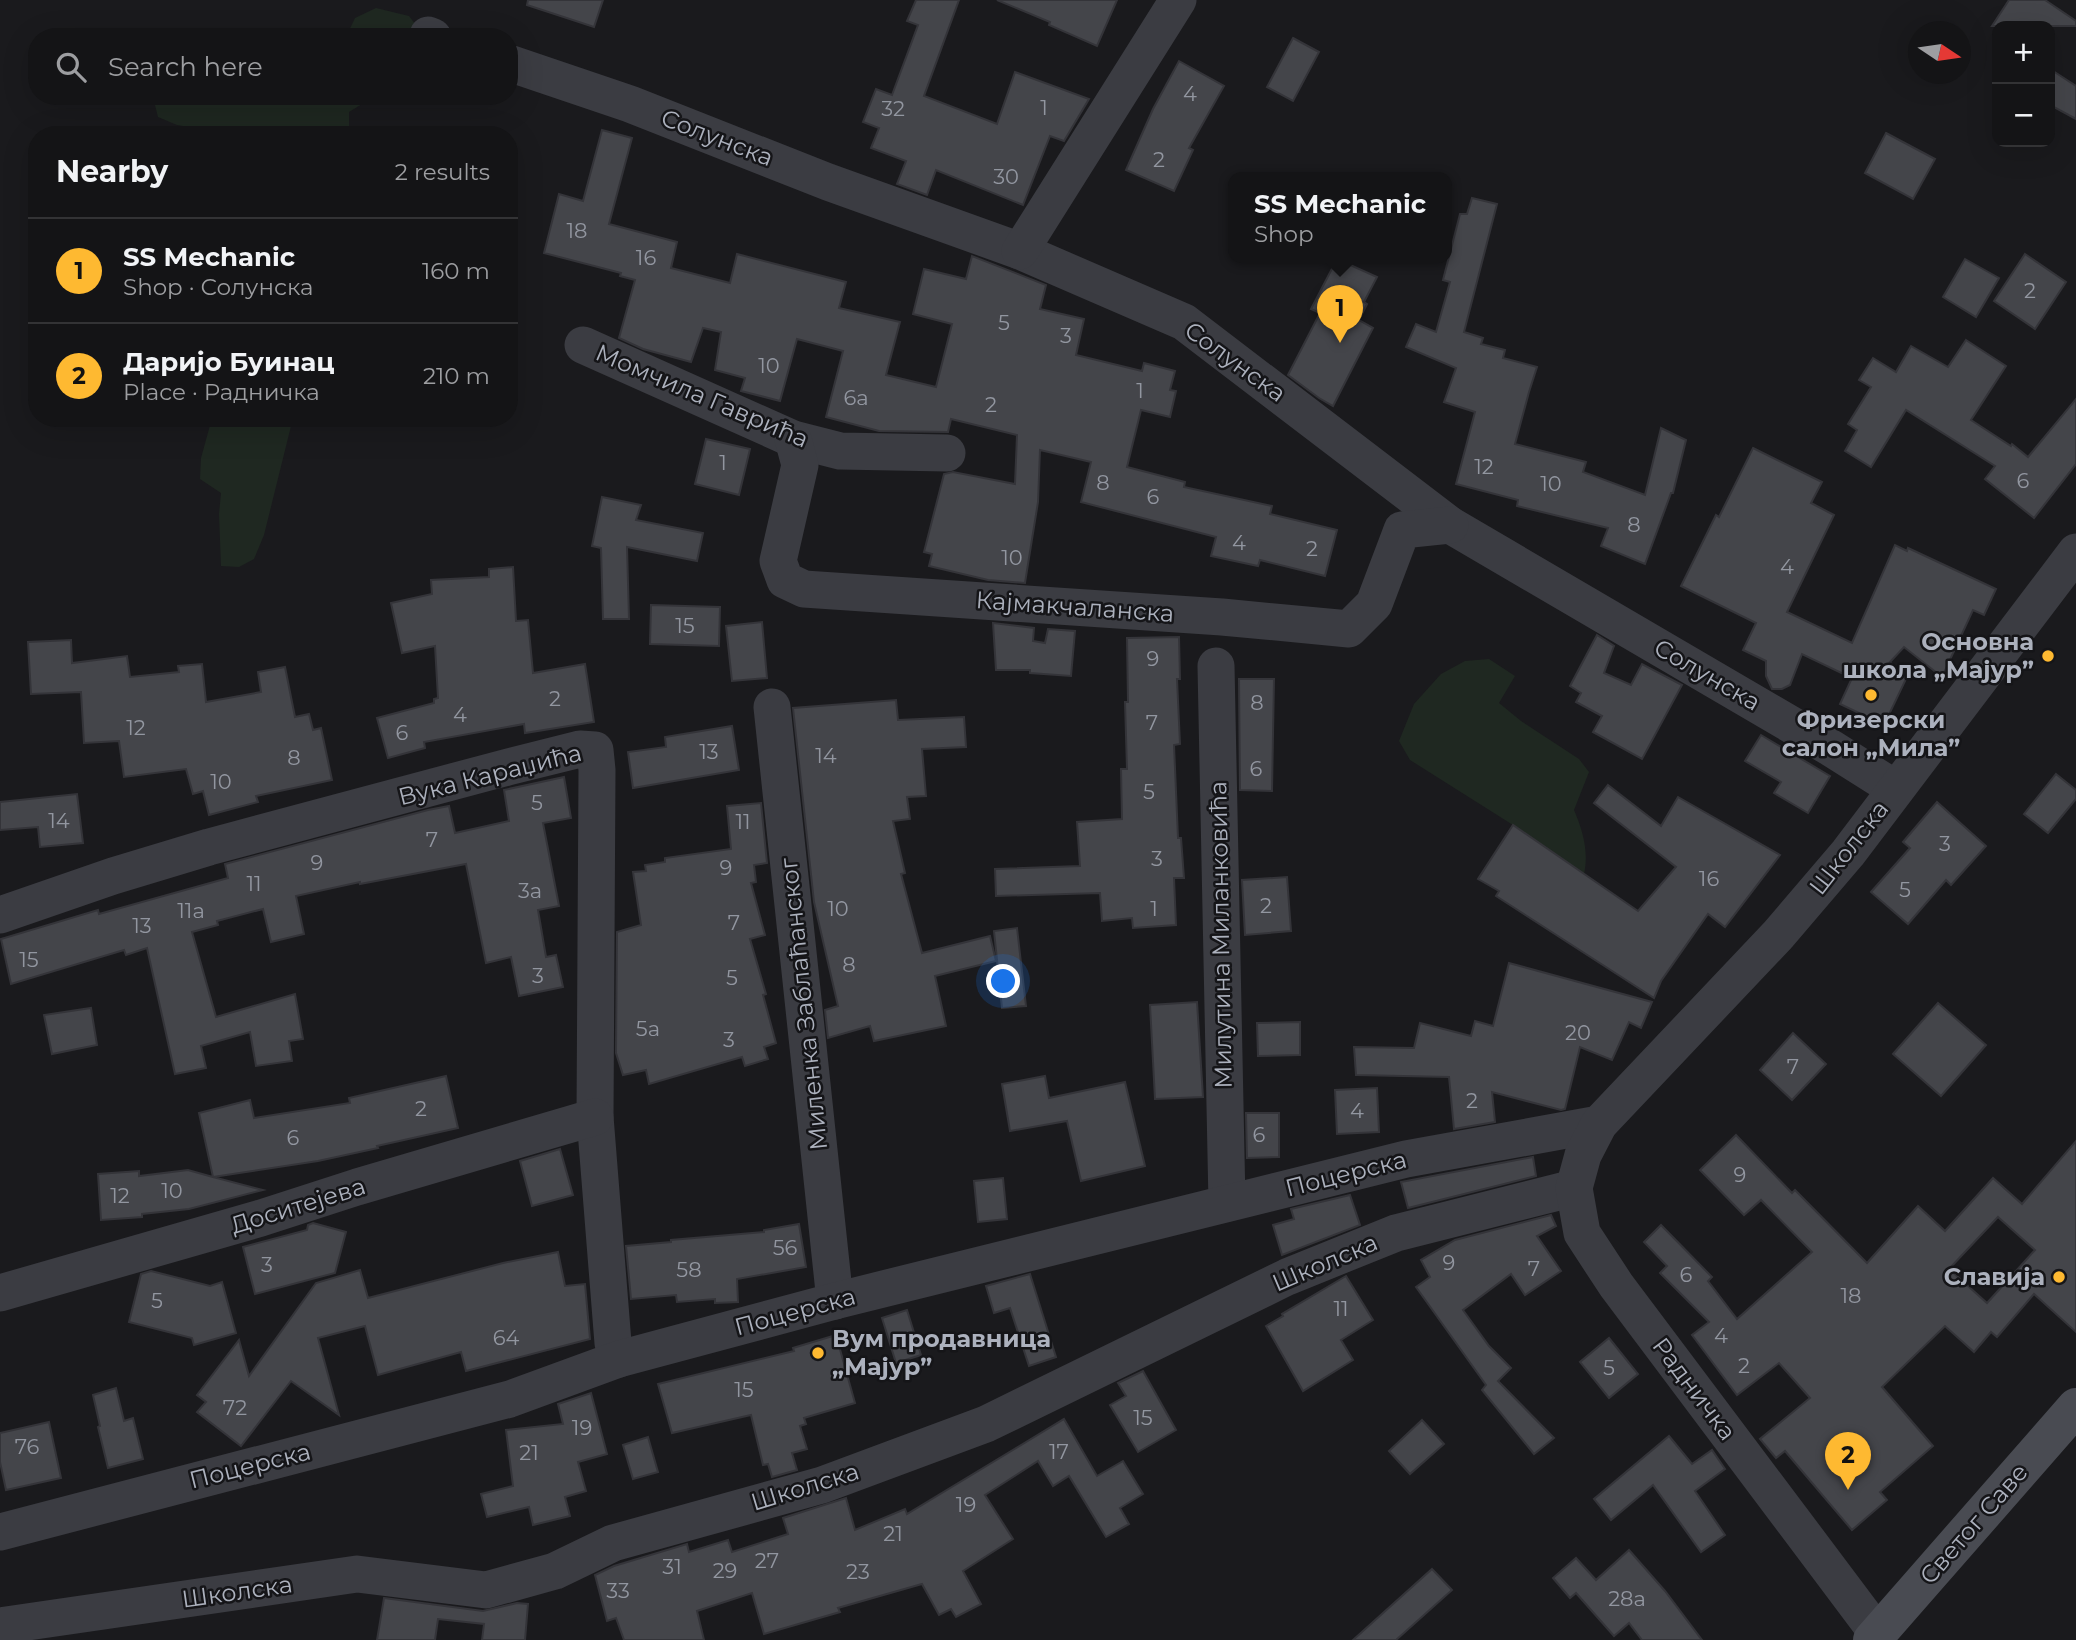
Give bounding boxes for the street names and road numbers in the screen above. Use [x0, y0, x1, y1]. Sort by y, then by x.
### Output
street label: Солунска [657, 103, 777, 172]
street label: Солунска [1179, 315, 1291, 408]
street label: Момчила Гаврића [591, 338, 813, 453]
street label: Кајмакчаланска [975, 585, 1175, 628]
street label: Солунска [1649, 633, 1766, 717]
street label: Вука Караџића [395, 738, 585, 811]
street label: Милутина Миланковића [1203, 781, 1238, 1089]
street label: Школска [1803, 795, 1894, 901]
street label: Миленка Заблаћанског [774, 856, 833, 1152]
street label: Поцерска [1282, 1144, 1410, 1203]
street label: Доситејева [227, 1171, 369, 1240]
street label: Школска [1268, 1227, 1382, 1298]
street label: Поцерска [731, 1281, 859, 1342]
street label: Радничка [1646, 1332, 1742, 1446]
street label: Поцерска [186, 1436, 314, 1495]
street label: Школска [747, 1456, 862, 1517]
street label: Светог Саве [1913, 1457, 2034, 1590]
street label: Школска [180, 1569, 294, 1614]

